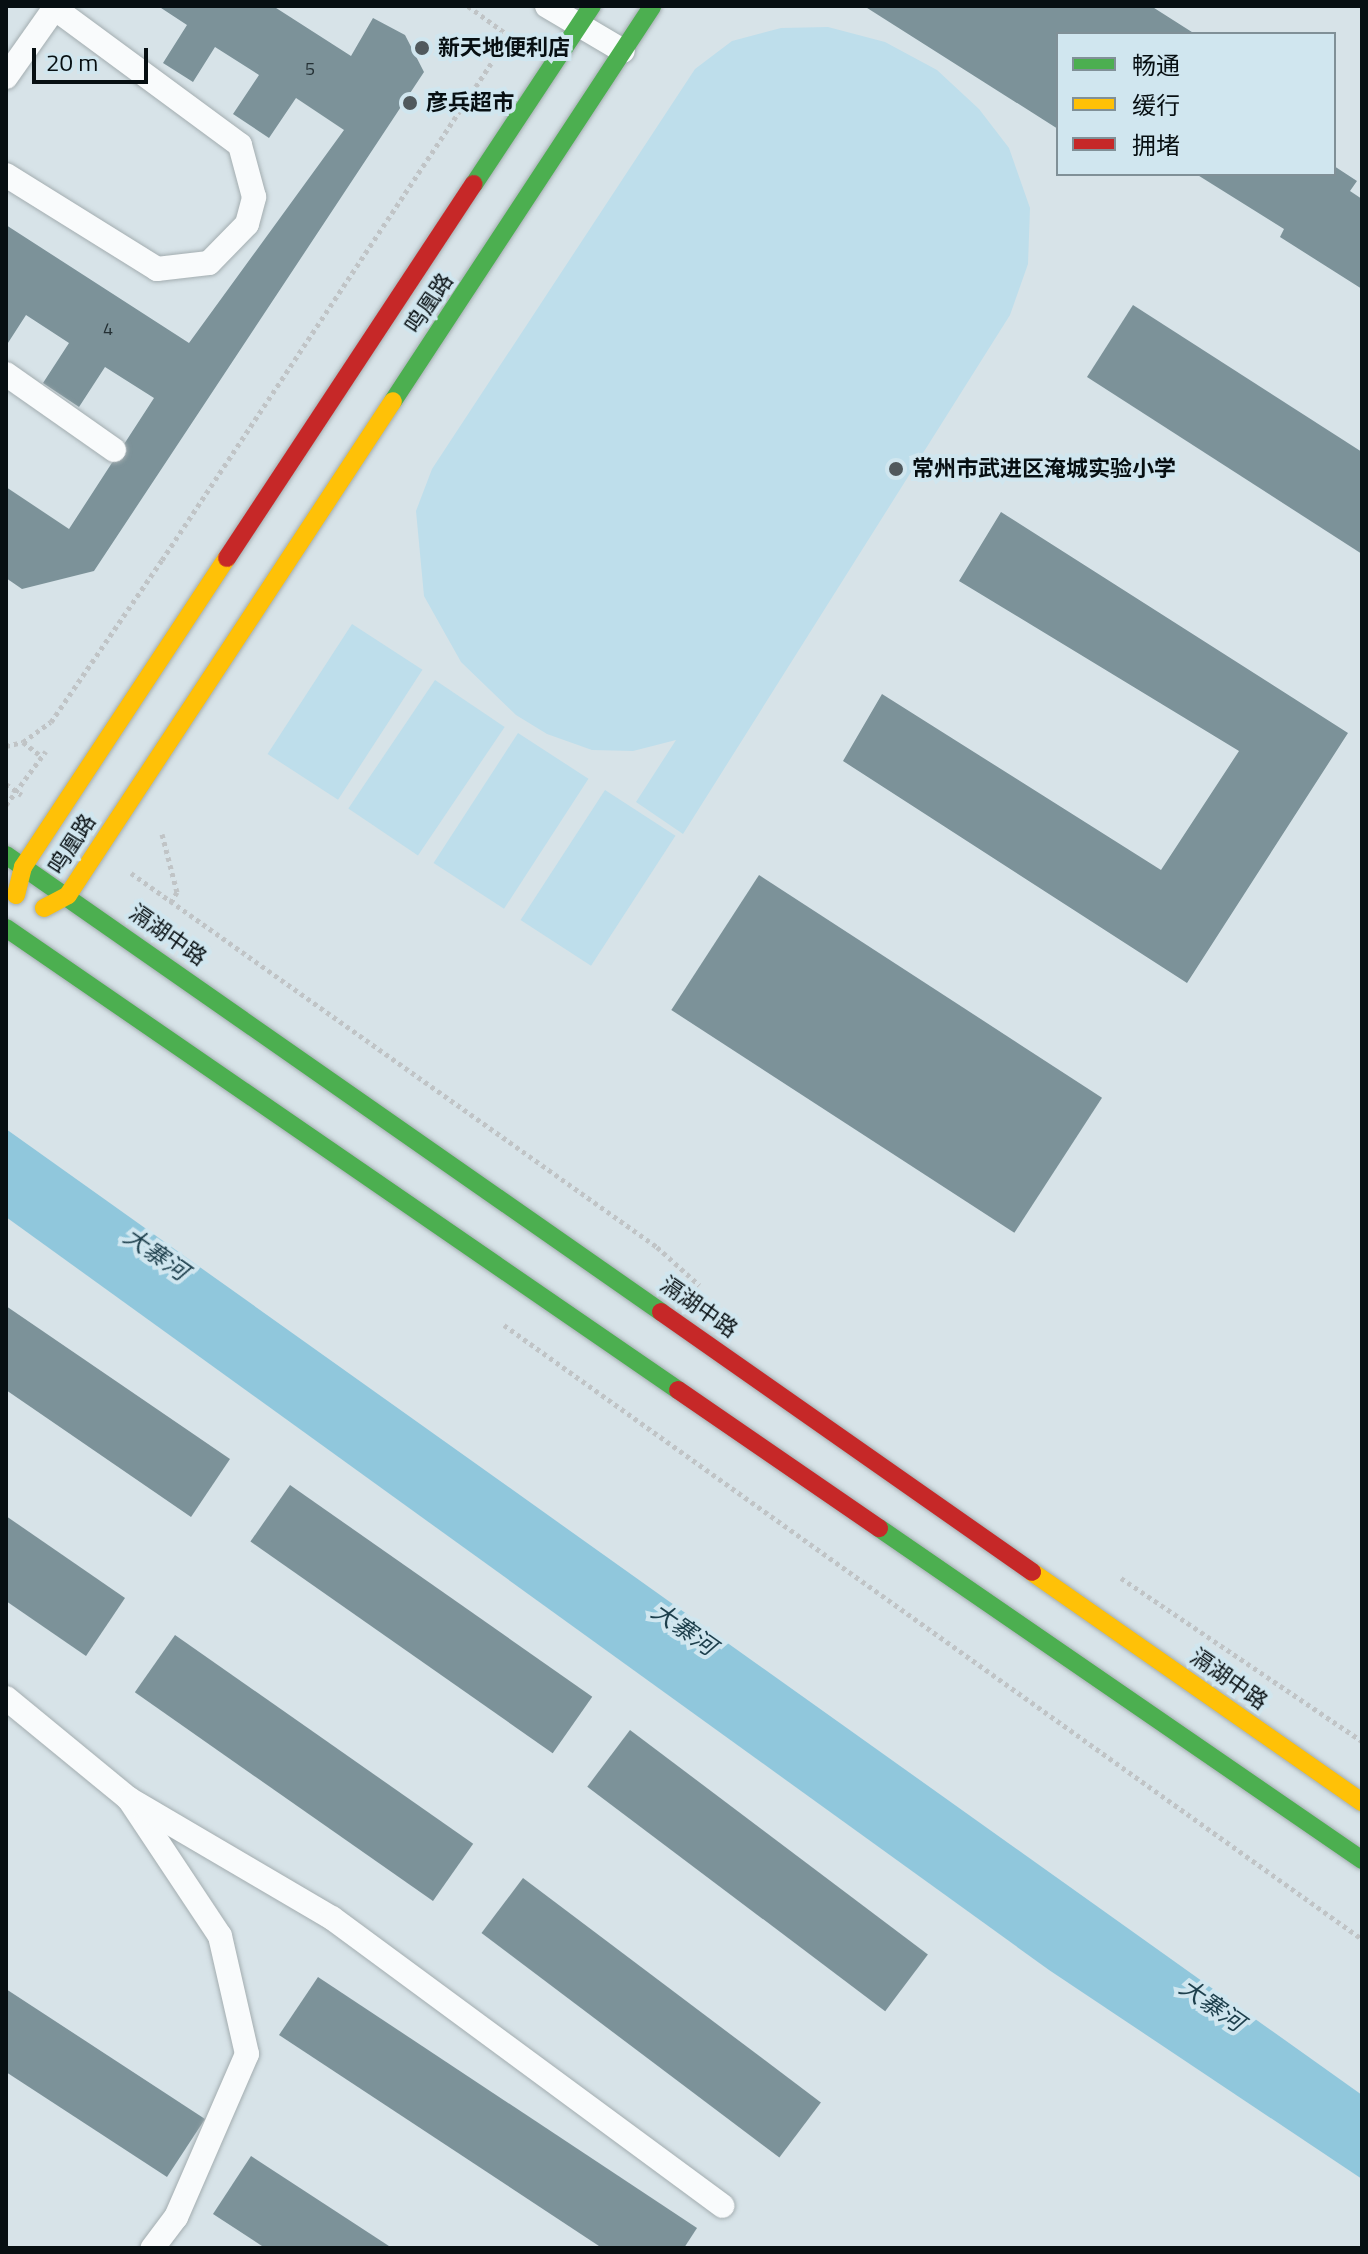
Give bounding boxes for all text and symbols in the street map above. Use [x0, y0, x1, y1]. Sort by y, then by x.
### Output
scale bar [36, 32, 152, 82]
legend [1056, 32, 1336, 176]
place label: 新天地便利店 [438, 35, 570, 61]
marker: 新天地便利店 [413, 39, 431, 57]
text: 20 m [46, 44, 98, 80]
text: 畅通 [1132, 47, 1180, 83]
house number: 5 [305, 58, 315, 80]
text: 缓行 [1132, 87, 1180, 123]
place label: 彦兵超市 [426, 90, 514, 116]
marker: 彦兵超市 [401, 94, 419, 112]
text: 拥堵 [1132, 127, 1180, 163]
street label: 鸣凰路 [400, 268, 458, 338]
house number: 4 [103, 318, 113, 340]
place label: 常州市武进区淹城实验小学 [912, 456, 1176, 482]
marker: 常州市武进区淹城实验小学 [887, 460, 905, 478]
street label: 鸣凰路 [43, 809, 101, 879]
street label: 滆湖中路 [124, 899, 212, 971]
water label: 大寨河 [118, 1222, 194, 1286]
street label: 滆湖中路 [655, 1271, 743, 1343]
water label: 大寨河 [646, 1597, 722, 1661]
street label: 滆湖中路 [1185, 1643, 1273, 1715]
water label: 大寨河 [1174, 1973, 1250, 2037]

